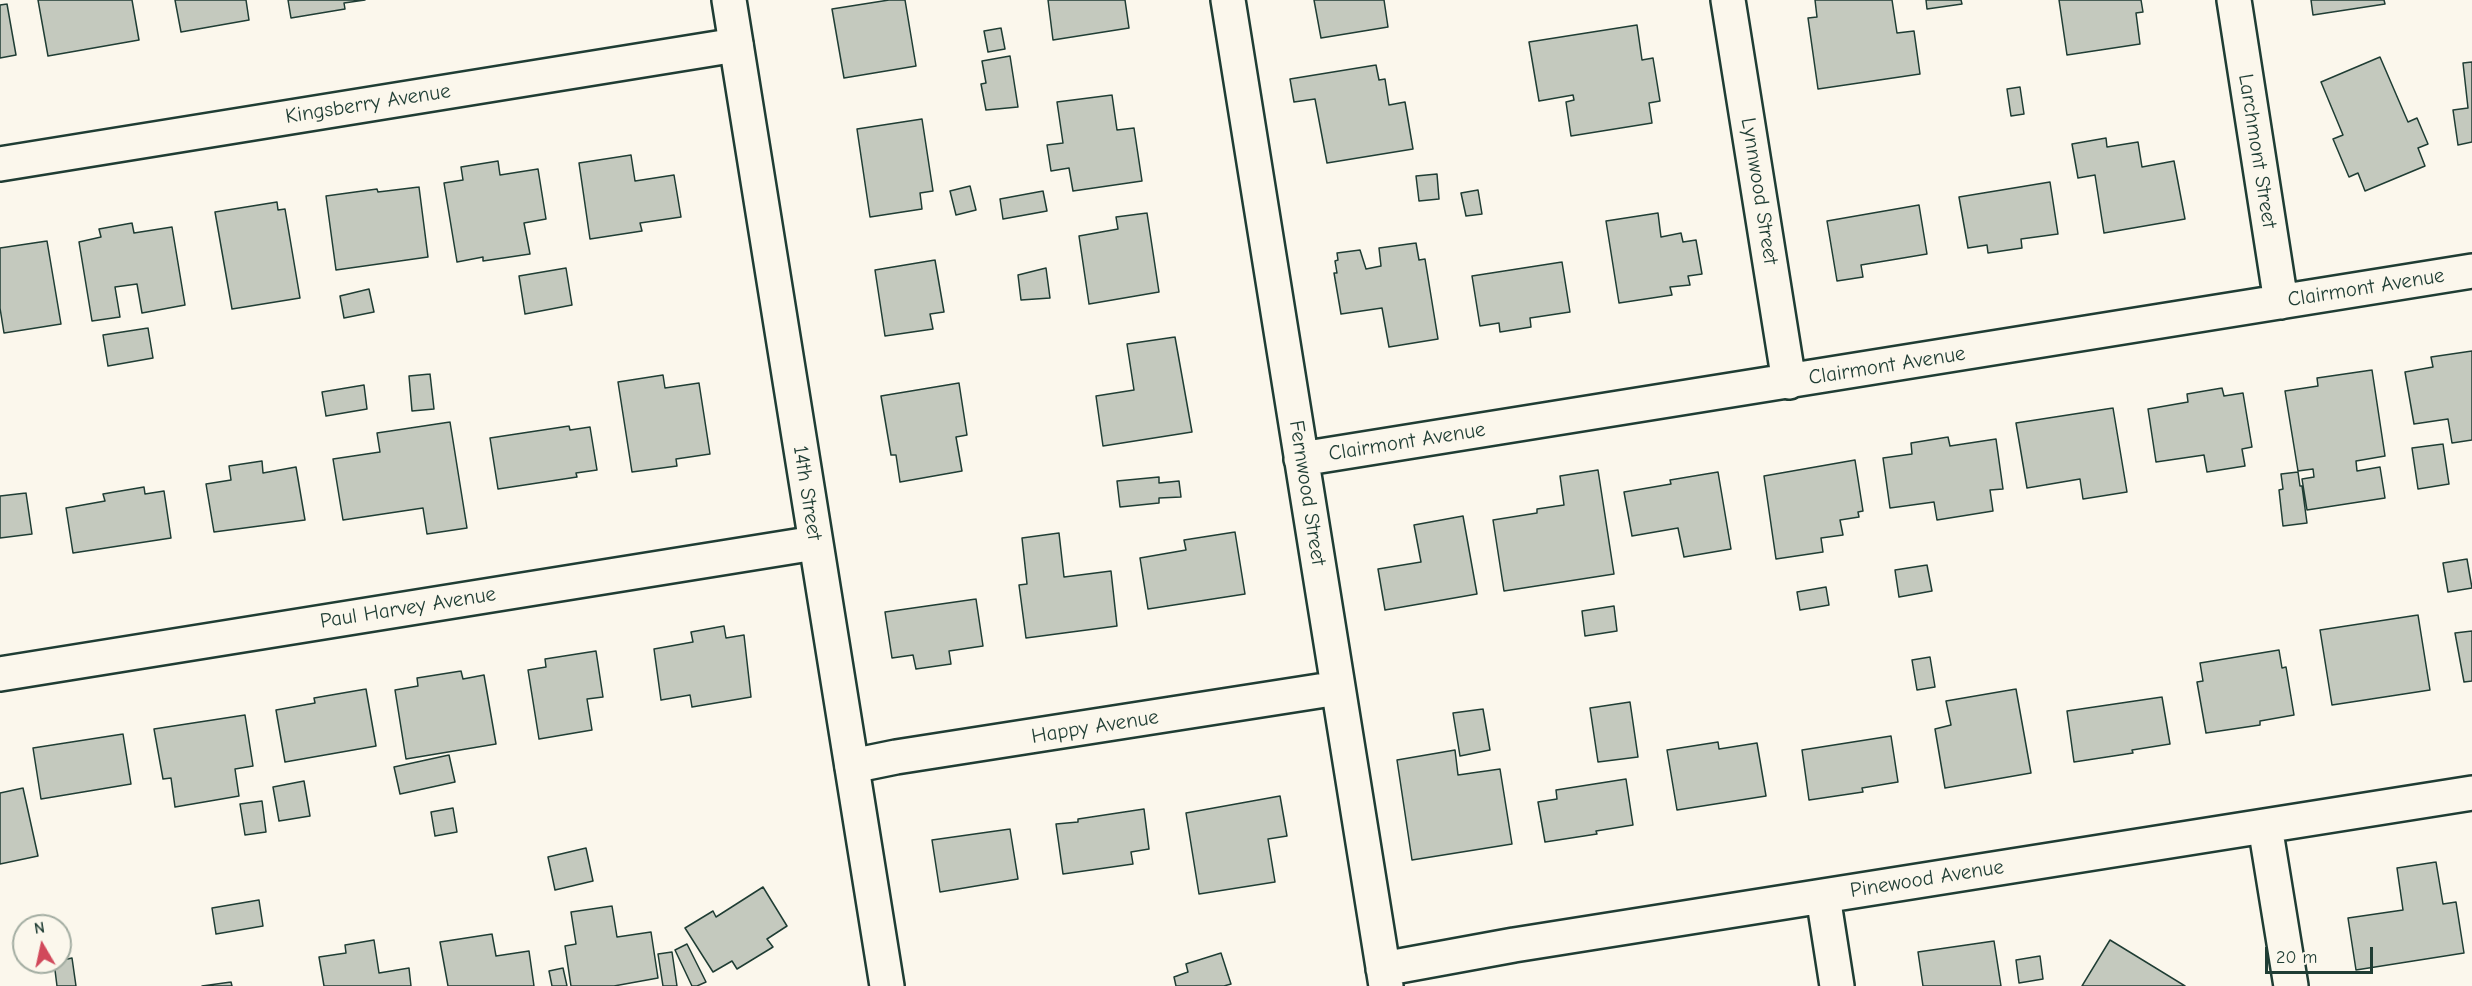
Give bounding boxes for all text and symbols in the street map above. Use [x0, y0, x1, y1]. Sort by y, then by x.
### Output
street label: Larchmont Street [2232, 72, 2282, 230]
street label: Kingsberry Avenue [284, 79, 452, 129]
street label: Lynnwood Street [1735, 116, 1783, 266]
street label: Clairmont Avenue [2286, 263, 2446, 313]
street label: Clairmont Avenue [1807, 341, 1967, 391]
street label: Clairmont Avenue [1327, 417, 1487, 467]
street label: Fernwood Street [1283, 419, 1331, 567]
street label: 14th Street [787, 444, 827, 542]
street label: Paul Harvey Avenue [318, 582, 498, 634]
street label: Happy Avenue [1030, 704, 1160, 750]
street label: Pinewood Avenue [1848, 854, 2006, 904]
north arrow [12, 914, 72, 974]
text: N [33, 918, 46, 938]
scale bar [2268, 935, 2376, 973]
text: 20 m [2276, 947, 2317, 968]

